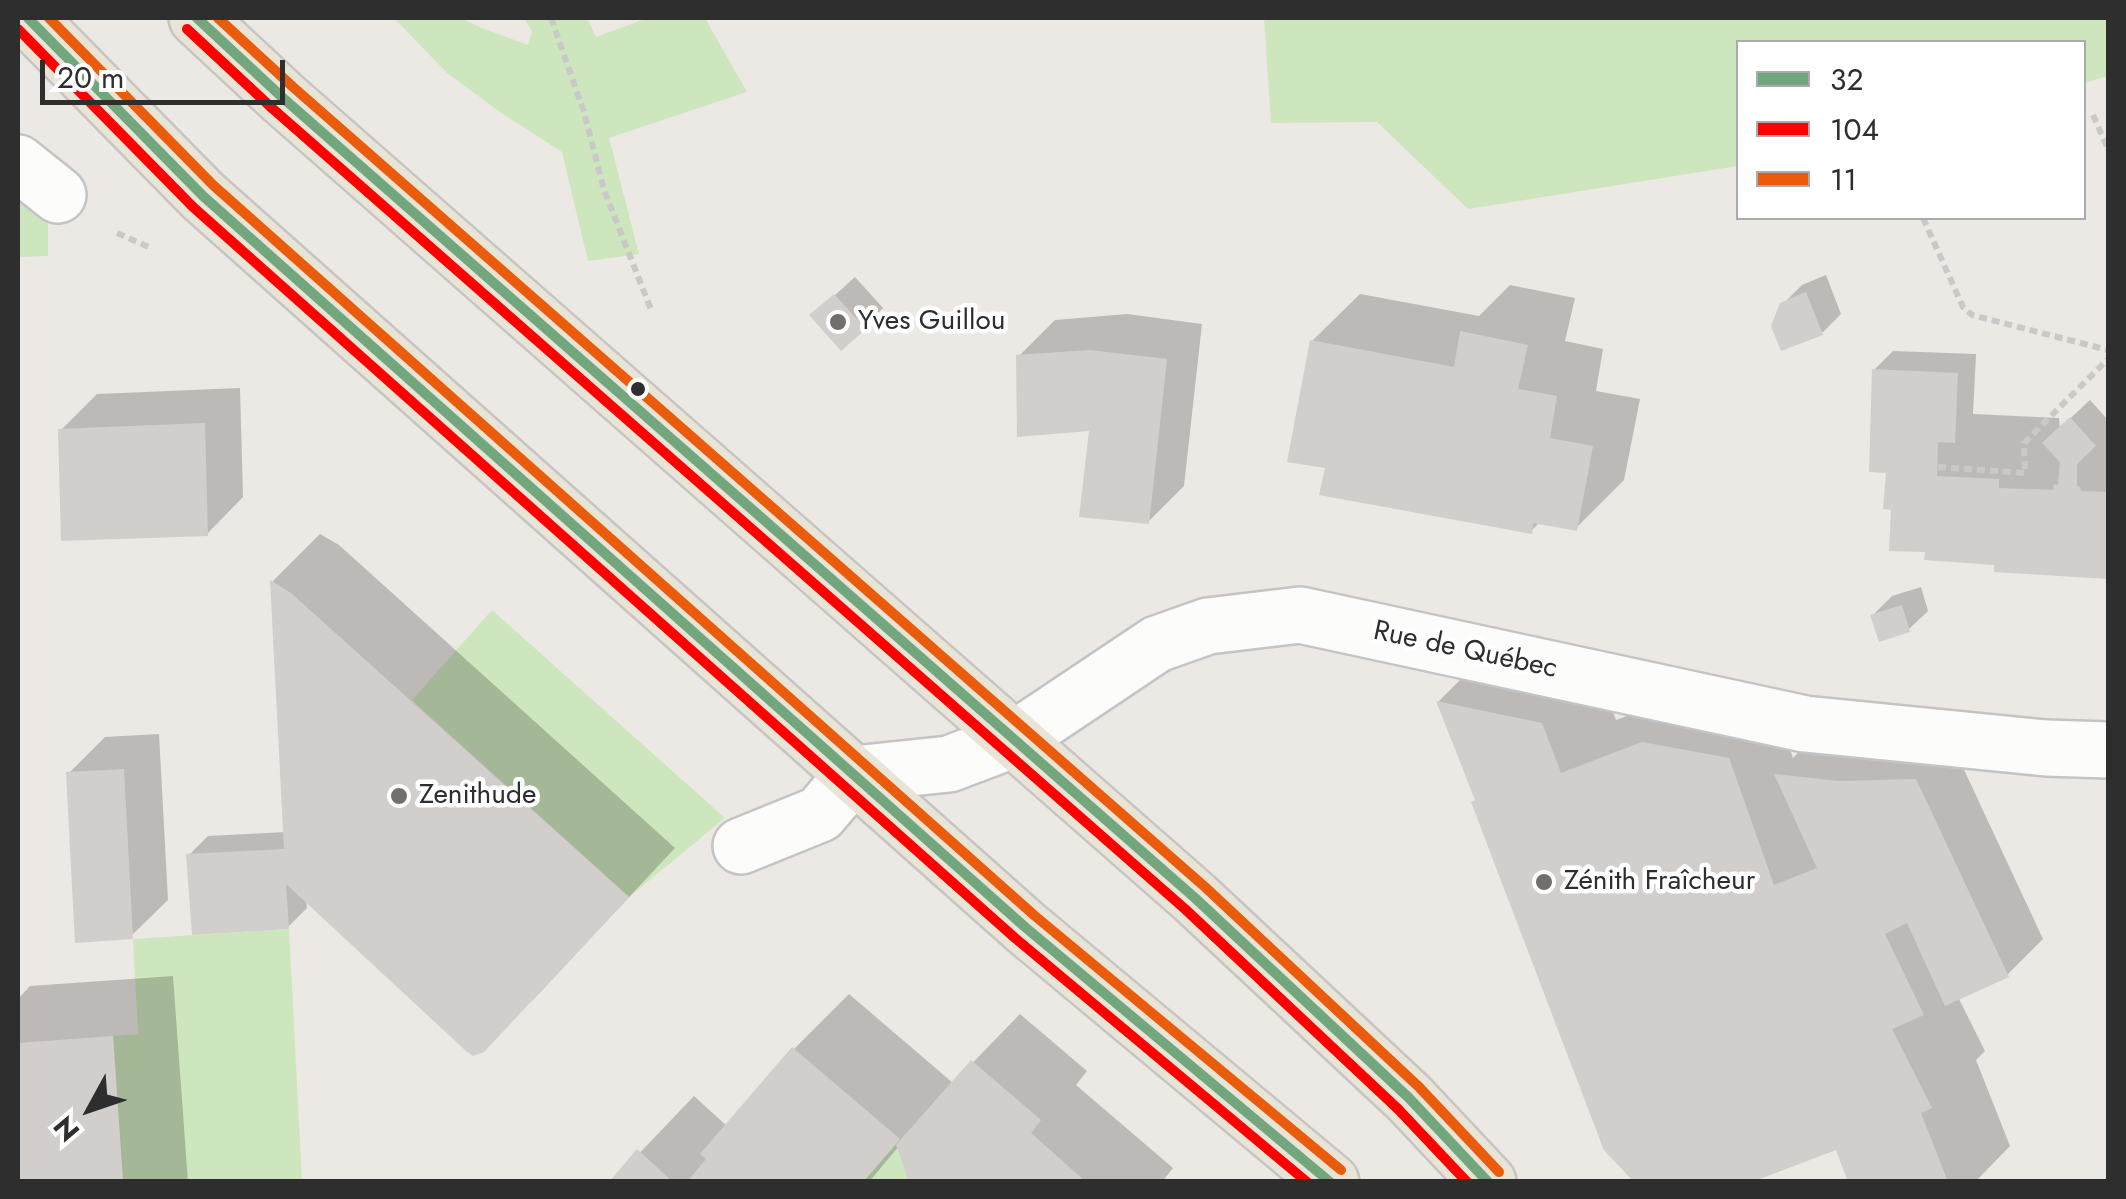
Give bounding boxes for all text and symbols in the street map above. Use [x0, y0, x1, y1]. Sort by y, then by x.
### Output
scale bar [45, 40, 290, 102]
legend [1736, 40, 2086, 220]
text: 20 m [57, 56, 124, 99]
text: 32 [1830, 58, 1863, 101]
text: 104 [1830, 108, 1879, 151]
text: 11 [1830, 158, 1857, 201]
place label: Yves Guillou [858, 305, 1005, 339]
marker: Yves Guillou [827, 311, 849, 333]
unlabelled marker [628, 379, 648, 399]
street label: Rue de Québec [1370, 615, 1560, 687]
place label: Zenithude [419, 779, 536, 813]
marker: Zenithude [388, 785, 410, 807]
place label: Zénith Fraîcheur [1564, 865, 1755, 899]
marker: Zénith Fraîcheur [1533, 871, 1555, 893]
north arrow [40, 1059, 140, 1159]
text: N [44, 1107, 89, 1150]

